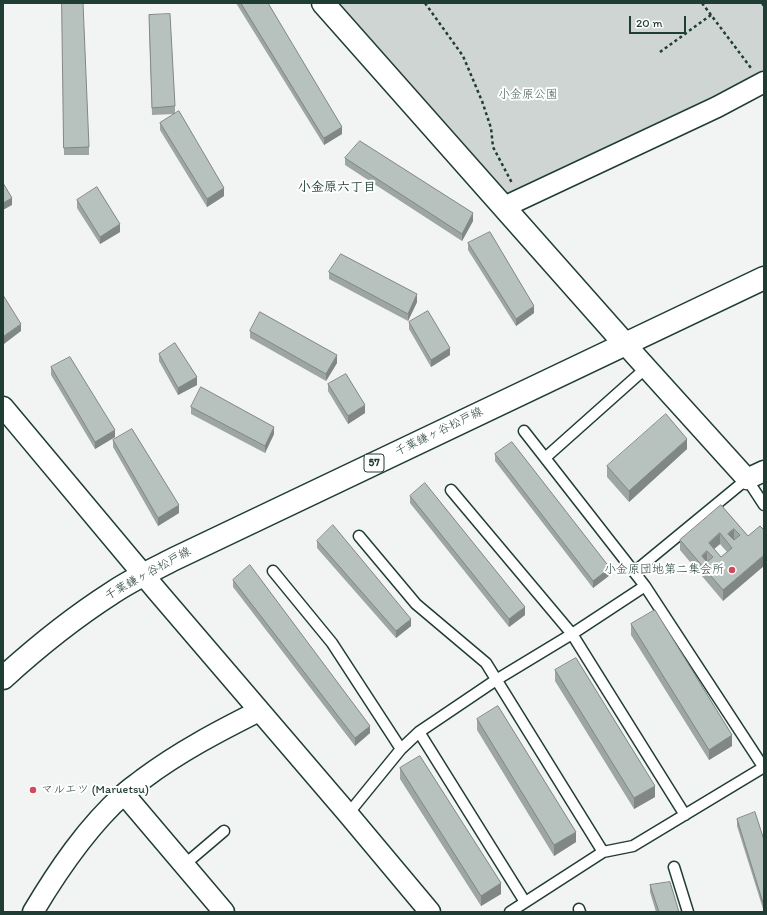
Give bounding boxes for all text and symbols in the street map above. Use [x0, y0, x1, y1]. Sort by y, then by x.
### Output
scale bar [631, 8, 688, 34]
text: 20 m [636, 16, 663, 30]
park label: 小金原公園 [498, 88, 558, 102]
district label: 小金原六丁目 [298, 180, 376, 196]
street label: 千葉鎌ヶ谷松戸線 [393, 404, 485, 460]
road number: 57 [364, 454, 384, 472]
street label: 千葉鎌ヶ谷松戸線 [103, 544, 193, 604]
place label: 小金原団地第二集会所 [604, 563, 724, 577]
marker: 小金原団地第二集会所 [727, 565, 737, 575]
place label: マルエツ (Maruetsu) [41, 783, 149, 797]
marker: マルエツ (Maruetsu) [28, 785, 38, 795]

